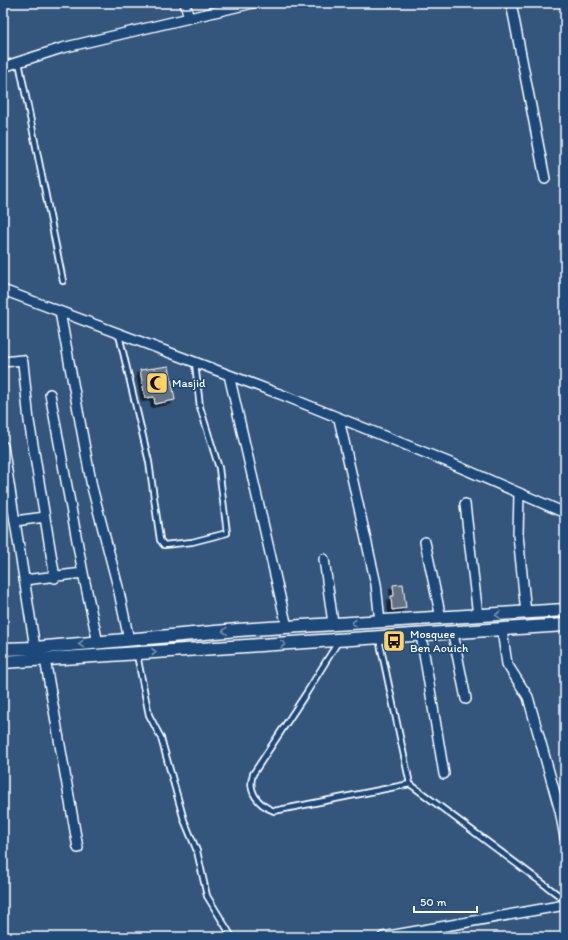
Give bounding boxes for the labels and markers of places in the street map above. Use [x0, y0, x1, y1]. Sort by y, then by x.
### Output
mosque icon: Masjid [144, 370, 170, 396]
place label: Masjid [172, 376, 206, 390]
place label: Mosquee Ben Aouich [410, 627, 469, 655]
bus stop icon: Mosquee Ben Aouich [381, 628, 407, 654]

